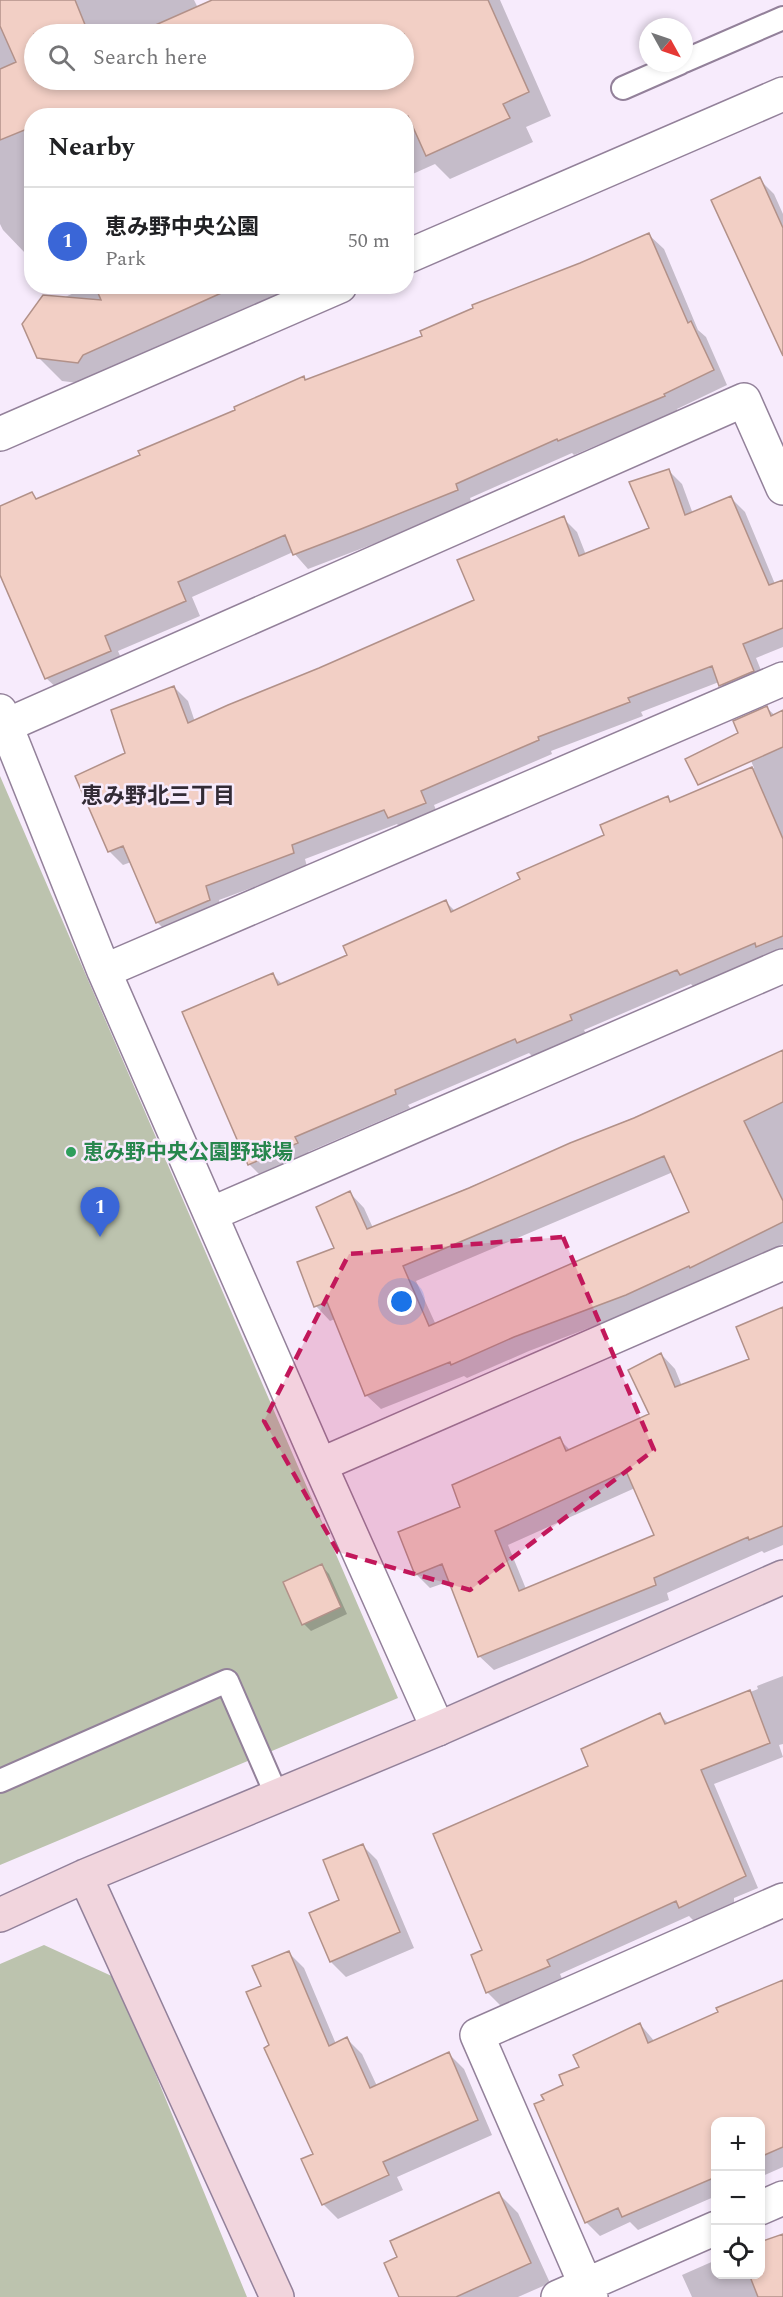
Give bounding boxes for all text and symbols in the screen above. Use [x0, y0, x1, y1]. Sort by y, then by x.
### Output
north arrow [639, 18, 693, 72]
search box [24, 24, 414, 90]
icon: search [45, 41, 78, 74]
text: Search here [93, 41, 207, 74]
text: Nearby [48, 127, 134, 167]
text: 恵み野中央公園 [105, 211, 259, 244]
text: 1 [62, 226, 73, 256]
text: 50 m [348, 226, 390, 256]
text: Park [105, 244, 146, 274]
district label: 恵み野北三丁目 [81, 780, 235, 813]
place label: 恵み野中央公園野球場 [83, 1137, 293, 1169]
marker: 恵み野中央公園野球場 [64, 1145, 78, 1159]
pin: 1 [80, 1188, 120, 1237]
your location [387, 1287, 416, 1316]
map controls [711, 2117, 765, 2279]
button: + [711, 2117, 765, 2171]
button: − [711, 2171, 765, 2225]
button: locate [711, 2225, 765, 2279]

